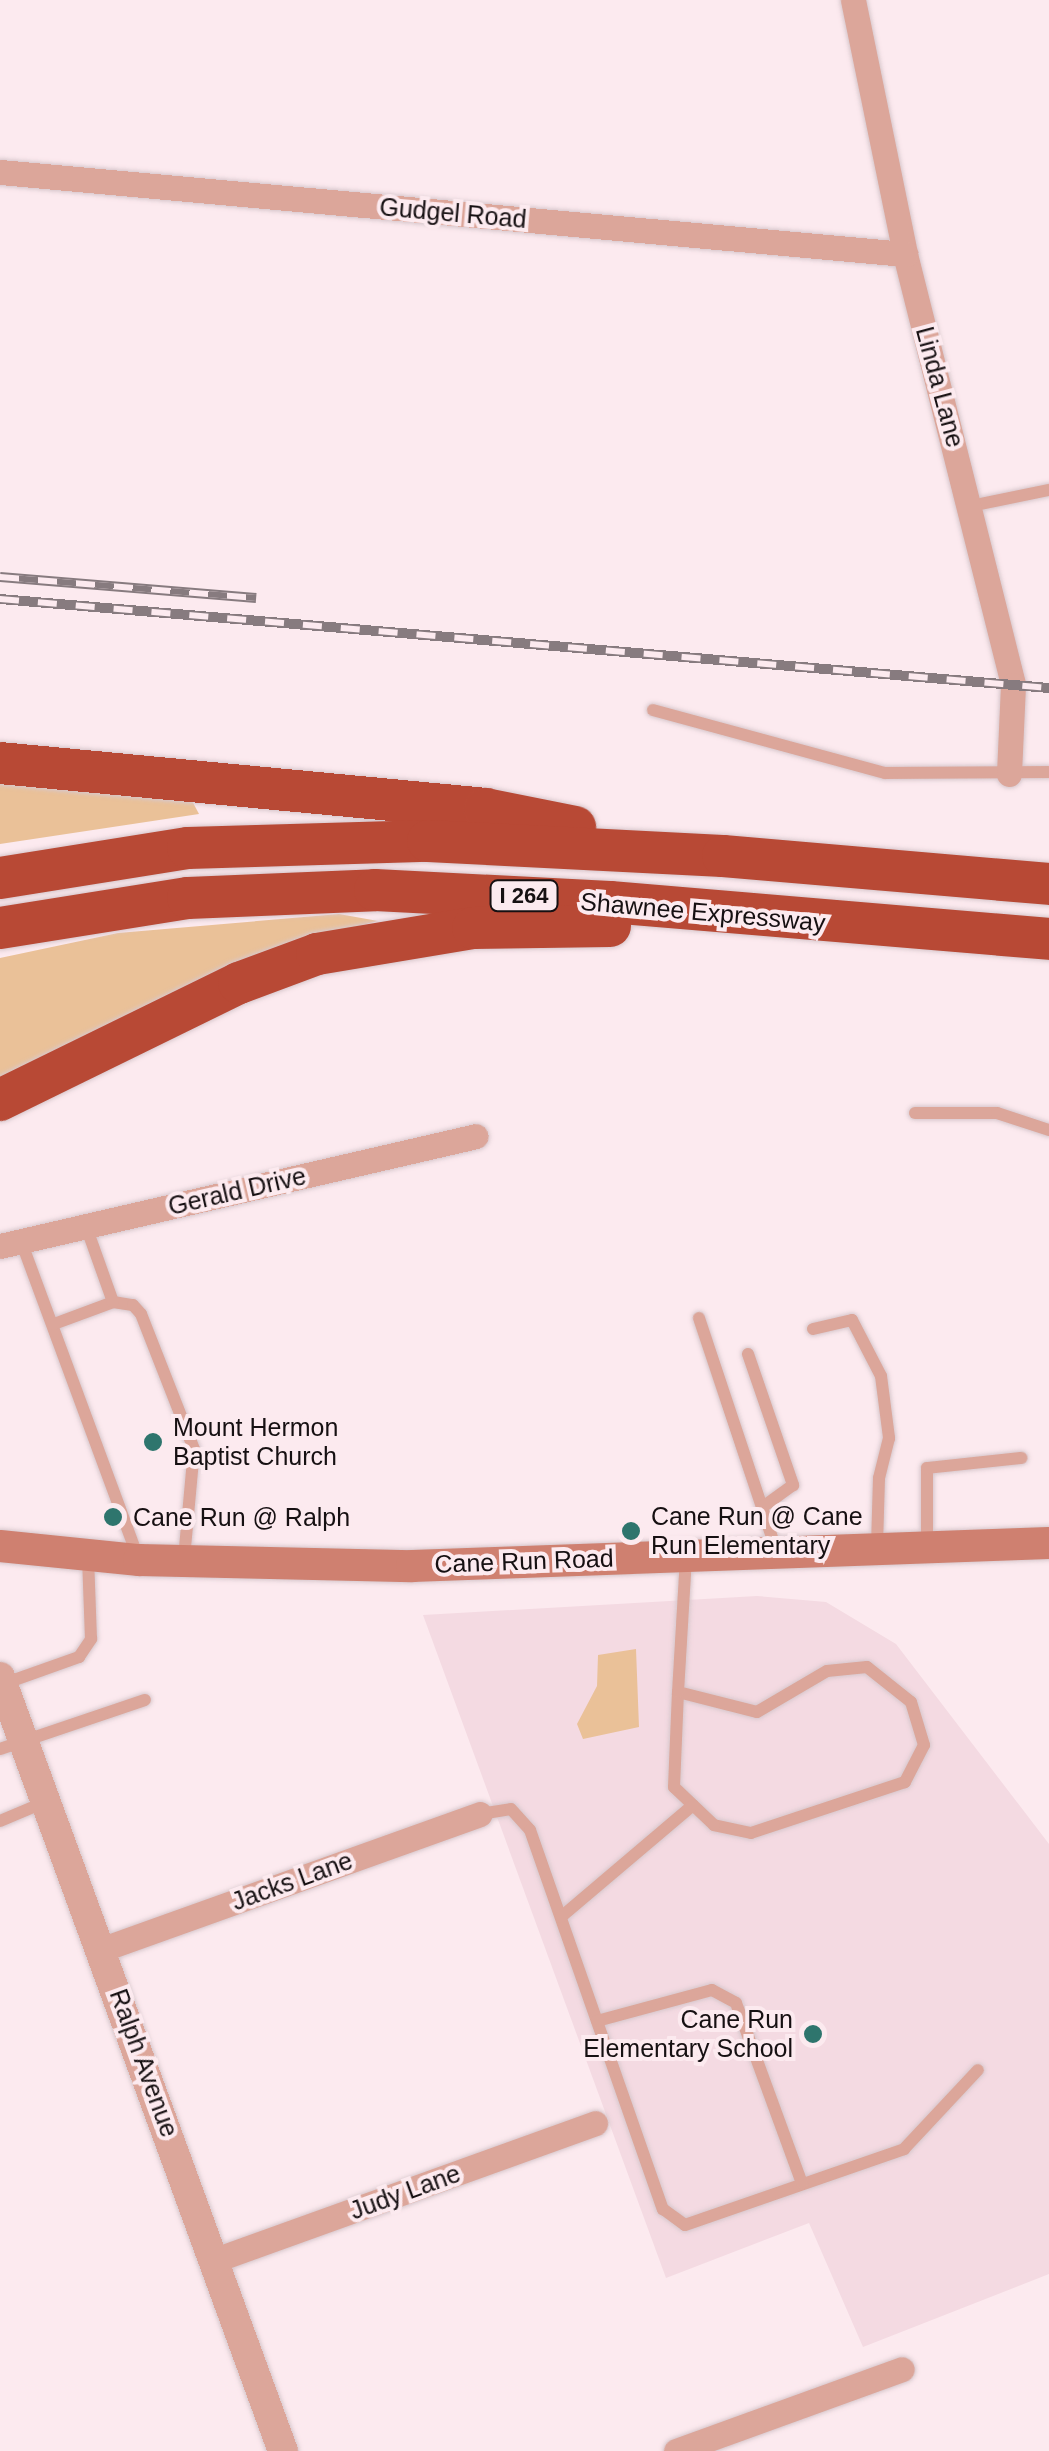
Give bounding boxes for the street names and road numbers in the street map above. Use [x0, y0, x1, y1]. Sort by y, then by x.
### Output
street label: Gudgel Road [378, 192, 528, 234]
street label: Linda Lane [909, 323, 971, 451]
road number: I 264 [489, 879, 559, 913]
street label: Shawnee Expressway [579, 886, 827, 938]
street label: Gerald Drive [165, 1161, 309, 1221]
street label: Cane Run Road [434, 1543, 614, 1579]
street label: Jacks Lane [227, 1845, 357, 1917]
street label: Ralph Avenue [103, 1984, 185, 2142]
street label: Judy Lane [346, 2158, 464, 2226]

